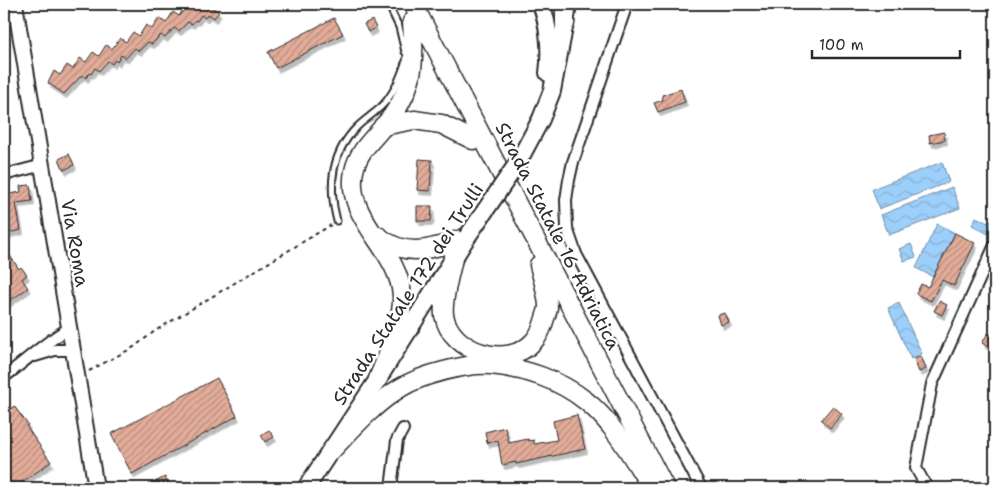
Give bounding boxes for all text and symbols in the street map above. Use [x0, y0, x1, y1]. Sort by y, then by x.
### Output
scale bar [812, 28, 959, 60]
text: 100 m [819, 35, 864, 55]
street label: Strada Statale 16 Adriatica [490, 118, 626, 354]
street label: Strada Statale 172 dei Trulli [327, 178, 489, 410]
street label: Via Roma [55, 197, 95, 289]

